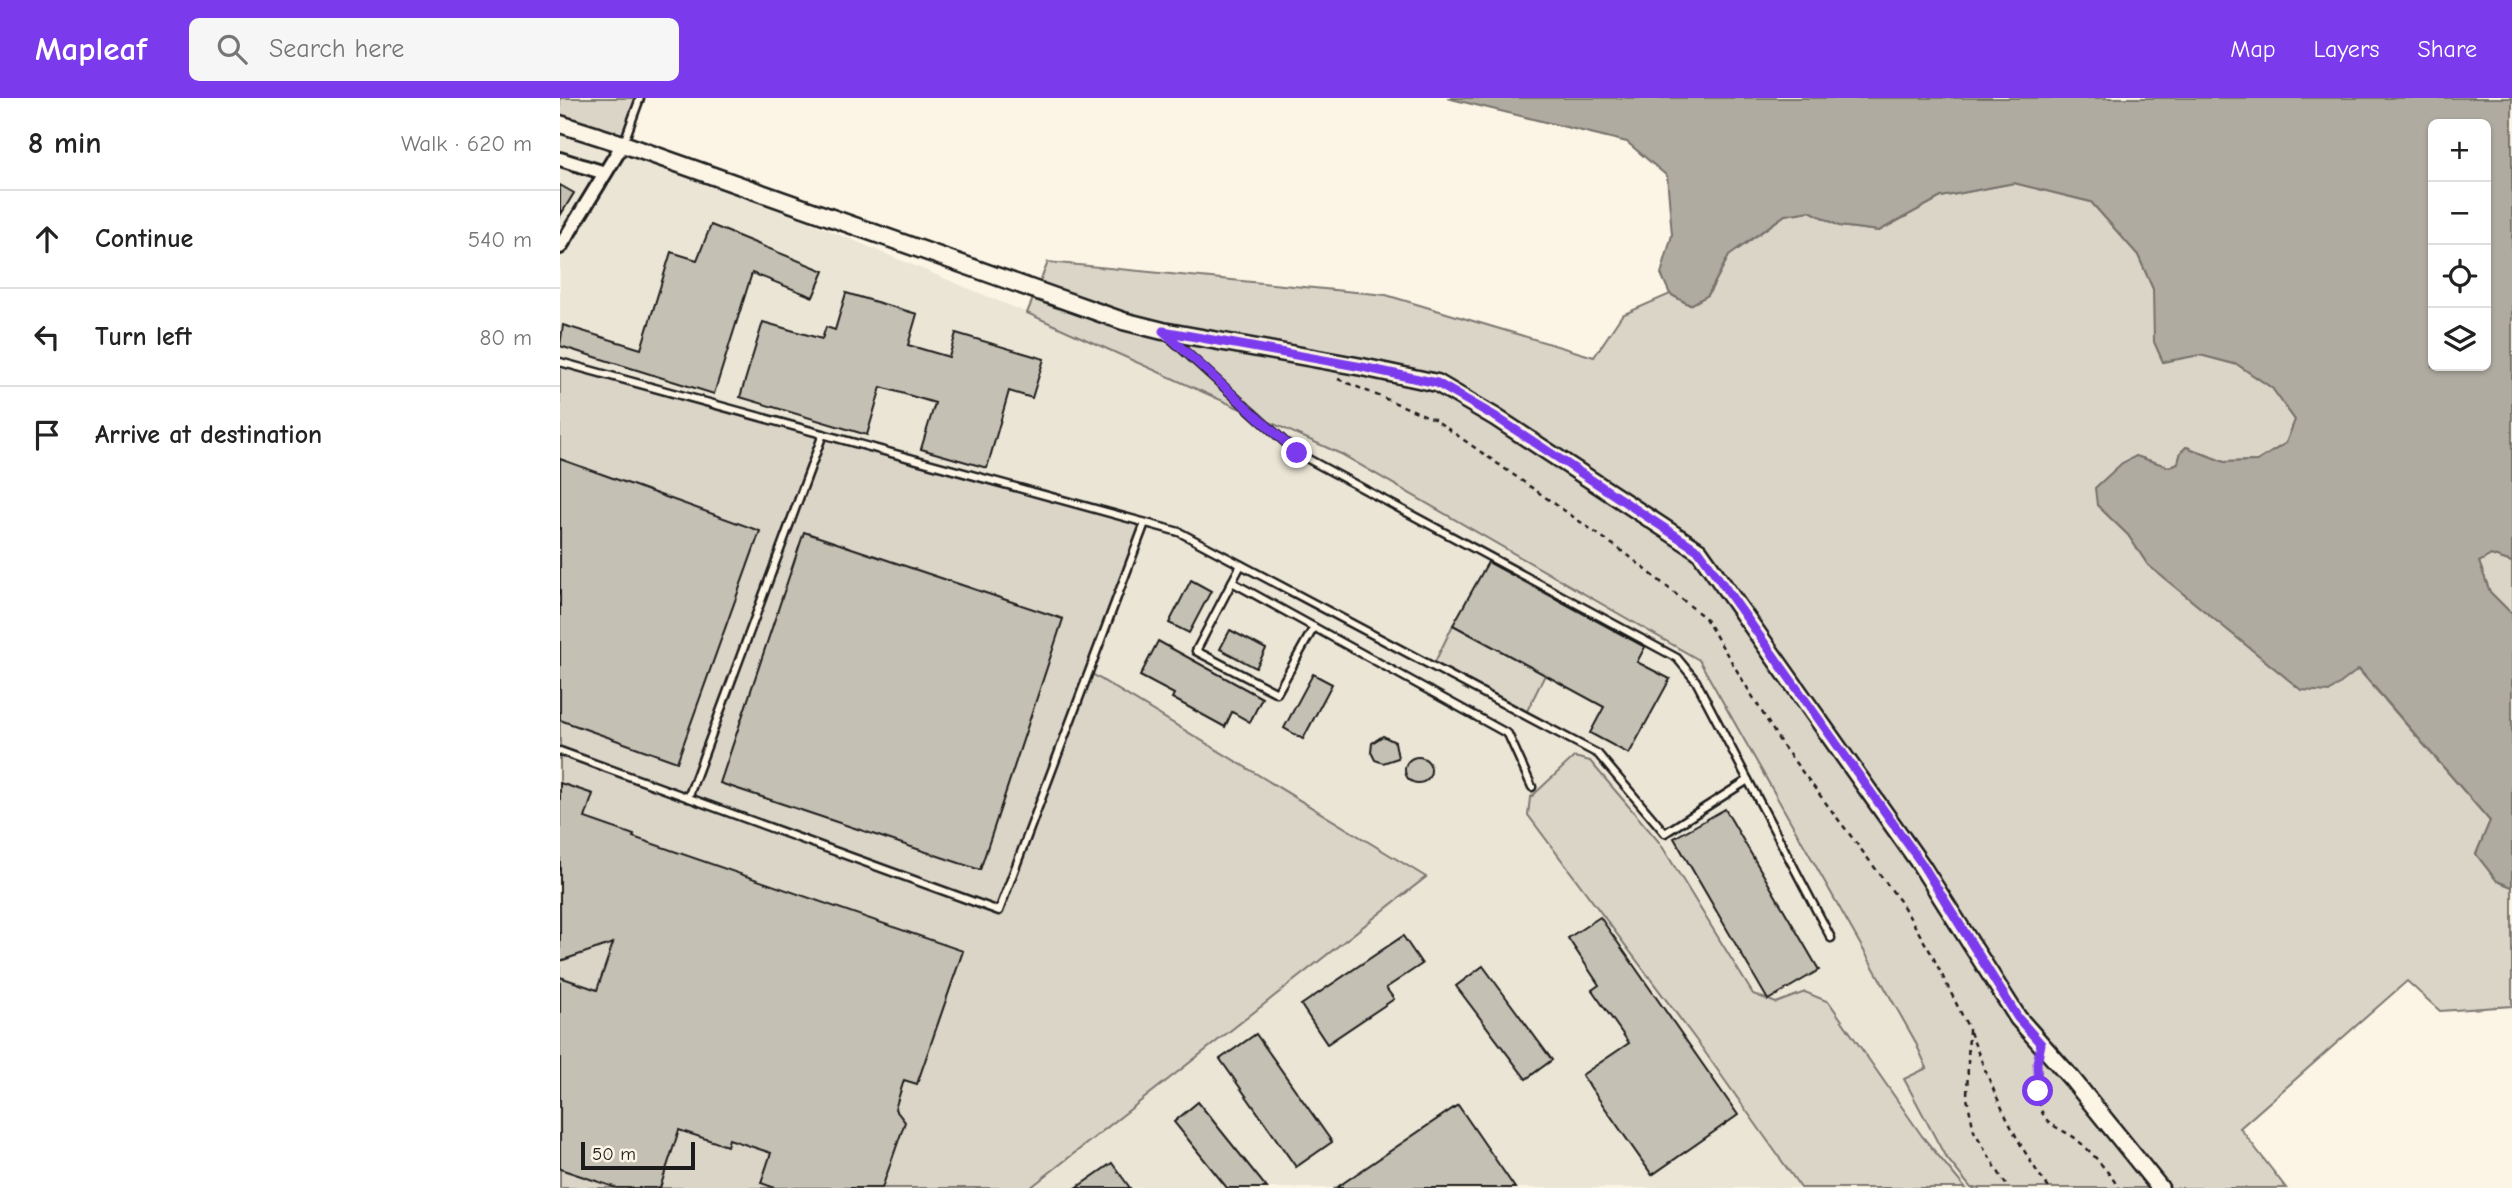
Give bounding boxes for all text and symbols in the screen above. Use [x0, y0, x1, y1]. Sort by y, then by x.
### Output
search box [189, 18, 679, 81]
text: Mapleaf [35, 30, 147, 68]
icon: search [213, 30, 251, 68]
text: Search here [269, 34, 404, 64]
text: Map [2230, 35, 2276, 63]
text: Layers [2314, 35, 2379, 63]
text: Share [2417, 35, 2477, 63]
map controls [2428, 119, 2491, 371]
button: + [2428, 119, 2491, 182]
text: 8 min [28, 126, 102, 161]
text: Walk · 620 m [401, 130, 532, 157]
button: − [2428, 182, 2491, 245]
icon: ahead [28, 220, 66, 258]
text: Continue [95, 224, 193, 254]
text: 540 m [468, 226, 532, 253]
button: locate [2428, 245, 2491, 308]
button: layers [2428, 308, 2491, 371]
icon: left [28, 318, 66, 356]
text: Turn left [95, 322, 192, 352]
text: 80 m [479, 324, 532, 351]
icon: arrive [28, 416, 66, 454]
text: Arrive at destination [95, 420, 322, 450]
route end [1281, 437, 1312, 468]
route start [2022, 1075, 2053, 1106]
scale bar [581, 1139, 695, 1171]
text: 50 m [592, 1143, 636, 1165]

